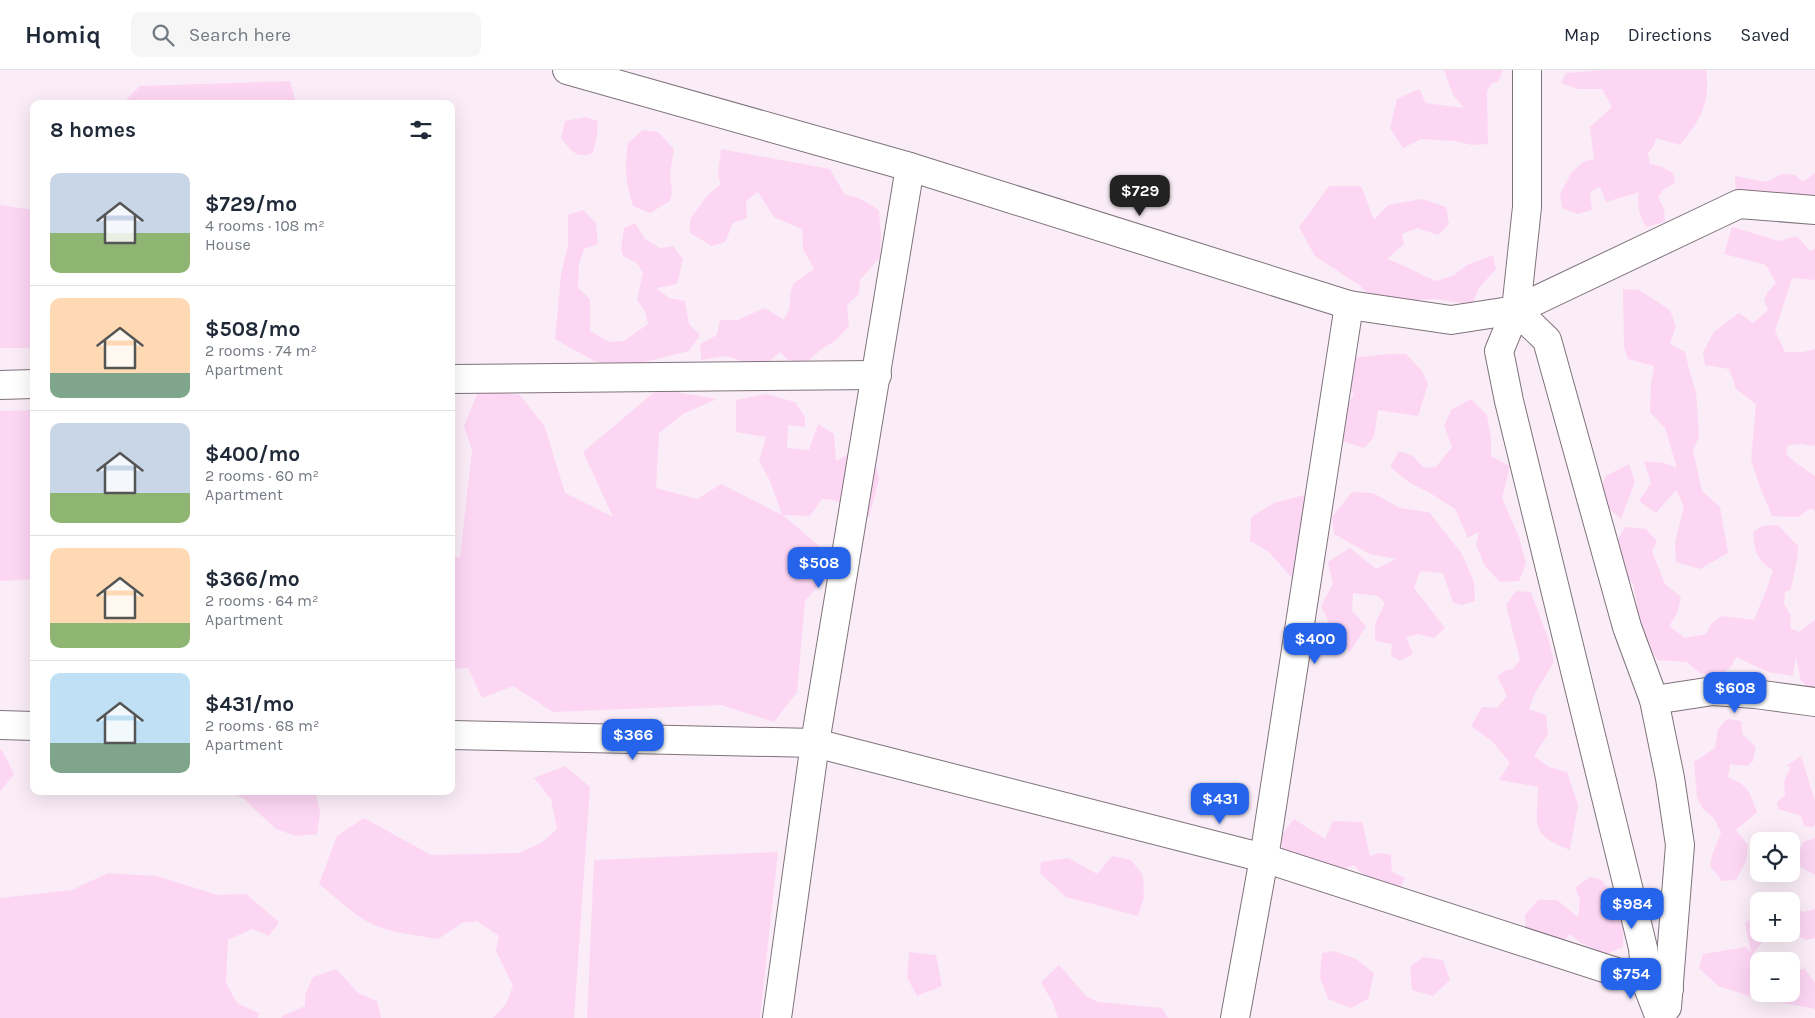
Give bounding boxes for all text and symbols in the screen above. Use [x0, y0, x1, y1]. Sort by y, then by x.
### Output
search box [131, 12, 481, 57]
text: Homiq [25, 21, 101, 49]
icon: search [149, 21, 177, 49]
text: Search here [189, 24, 291, 46]
text: Map [1564, 24, 1600, 46]
text: Directions [1628, 24, 1712, 46]
text: Saved [1740, 24, 1790, 46]
icon: filters [407, 116, 435, 144]
text: 8 homes [50, 118, 136, 142]
pin: $729 [1110, 174, 1170, 217]
text: $729 [1121, 181, 1159, 200]
text: $729/mo [205, 192, 297, 216]
icon: home [90, 193, 150, 253]
text: 4 rooms · 108 m² [205, 216, 325, 235]
text: House [205, 235, 251, 254]
text: $508/mo [205, 317, 300, 341]
icon: home [90, 318, 150, 378]
text: 2 rooms · 74 m² [205, 341, 317, 360]
text: Apartment [205, 360, 283, 379]
text: $400/mo [205, 442, 300, 466]
icon: home [90, 443, 150, 503]
text: 2 rooms · 60 m² [205, 466, 319, 485]
text: Apartment [205, 485, 283, 504]
pin: $508 [789, 546, 849, 589]
text: $508 [799, 553, 839, 572]
text: $366/mo [205, 567, 300, 591]
icon: home [90, 568, 150, 628]
text: 2 rooms · 64 m² [205, 591, 318, 610]
text: Apartment [205, 610, 283, 629]
pin: $400 [1285, 622, 1345, 665]
text: $400 [1295, 629, 1335, 648]
pin: $608 [1705, 672, 1765, 714]
text: $608 [1714, 678, 1756, 697]
text: $431/mo [205, 692, 294, 716]
icon: home [90, 693, 150, 753]
text: 2 rooms · 68 m² [205, 716, 319, 735]
pin: $366 [603, 718, 663, 761]
text: $366 [613, 725, 653, 744]
text: Apartment [205, 735, 283, 754]
pin: $431 [1190, 782, 1250, 825]
text: $431 [1202, 789, 1238, 808]
map controls [1750, 832, 1800, 1002]
button: locate [1750, 832, 1800, 882]
pin: $984 [1602, 888, 1662, 930]
button: + [1750, 892, 1800, 942]
text: $984 [1612, 894, 1652, 913]
button: − [1750, 952, 1800, 1002]
pin: $754 [1601, 958, 1661, 1000]
text: $754 [1612, 964, 1650, 983]

